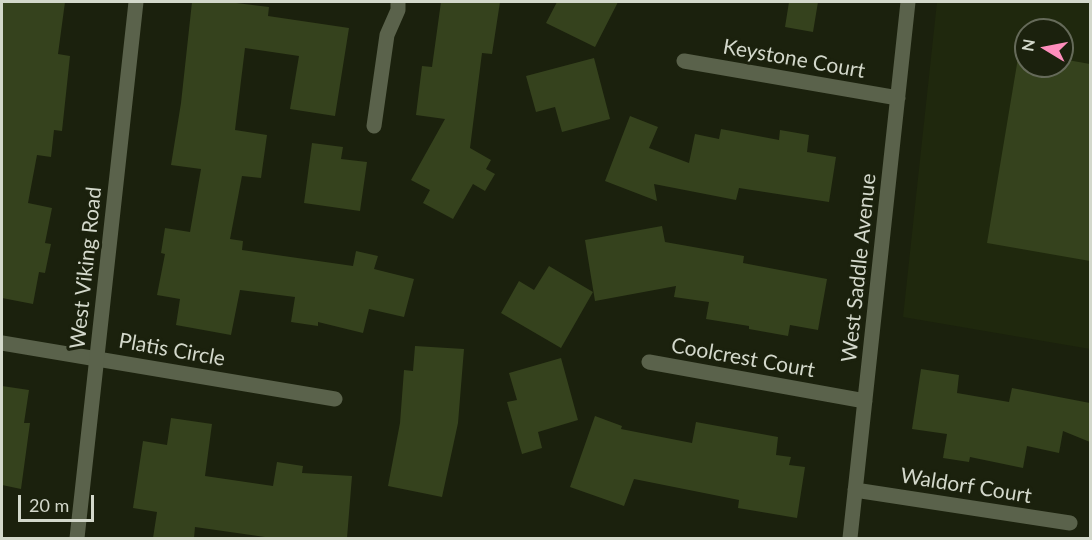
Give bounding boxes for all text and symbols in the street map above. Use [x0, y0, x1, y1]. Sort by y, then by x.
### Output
north arrow [1014, 18, 1074, 78]
street label: Keystone Court [721, 34, 867, 84]
text: N [1017, 37, 1038, 53]
street label: West Saddle Avenue [837, 172, 881, 364]
street label: West Viking Road [65, 186, 107, 350]
street label: Platis Circle [117, 328, 227, 372]
street label: Coolcrest Court [669, 333, 817, 383]
street label: Waldorf Court [899, 463, 1033, 509]
scale bar [21, 483, 98, 521]
text: 20 m [29, 494, 69, 516]

